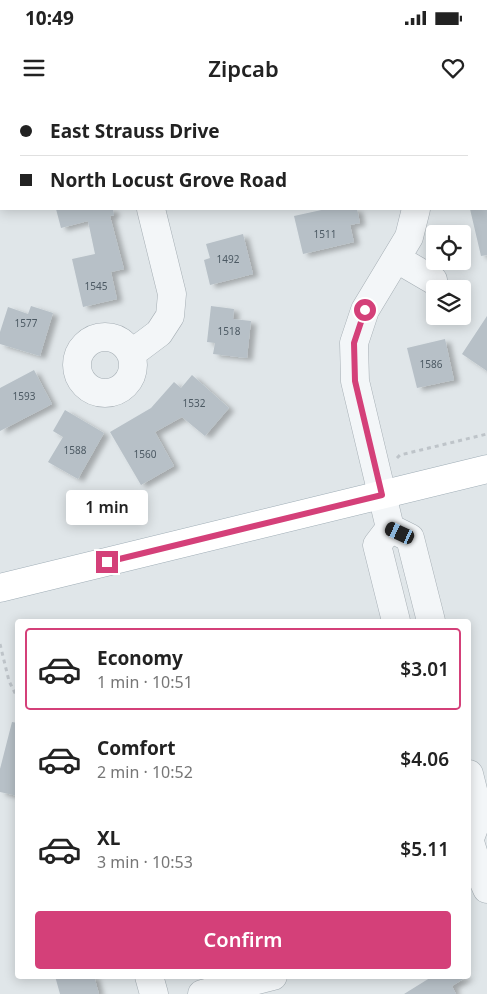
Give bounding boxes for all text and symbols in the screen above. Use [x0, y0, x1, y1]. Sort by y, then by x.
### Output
text: 10:49 [25, 5, 74, 31]
text: Zipcab [208, 53, 279, 83]
icon: menu [20, 54, 48, 82]
icon: heart [439, 54, 467, 82]
text: East Strauss Drive [50, 118, 220, 144]
text: North Locust Grove Road [50, 167, 287, 193]
map controls [426, 225, 471, 325]
button: locate [426, 225, 471, 270]
house number: 1511 [314, 227, 336, 241]
house number: 1492 [217, 252, 240, 266]
house number: 1545 [85, 279, 108, 293]
button: layers [426, 280, 471, 325]
route start [354, 299, 376, 321]
house number: 1577 [15, 316, 38, 330]
house number: 1518 [218, 324, 241, 338]
house number: 1586 [420, 357, 443, 371]
house number: 1593 [13, 389, 36, 403]
house number: 1532 [183, 396, 206, 410]
house number: 1588 [64, 443, 87, 457]
house number: 1560 [134, 447, 157, 461]
callout: 1 min [66, 490, 148, 524]
text: 1 min [85, 496, 129, 518]
car [383, 520, 416, 546]
route end [96, 551, 118, 573]
text: Economy [97, 645, 183, 671]
icon: car [37, 647, 82, 692]
text: $3.01 [400, 656, 449, 682]
text: 1 min · 10:51 [97, 671, 193, 693]
text: Comfort [97, 735, 176, 761]
icon: car [37, 737, 82, 782]
text: $4.06 [400, 746, 449, 772]
text: 2 min · 10:52 [97, 761, 193, 783]
text: XL [97, 825, 120, 851]
icon: car [37, 827, 82, 872]
text: $5.11 [400, 836, 449, 862]
text: 3 min · 10:53 [97, 851, 193, 873]
button: Confirm [35, 911, 451, 969]

